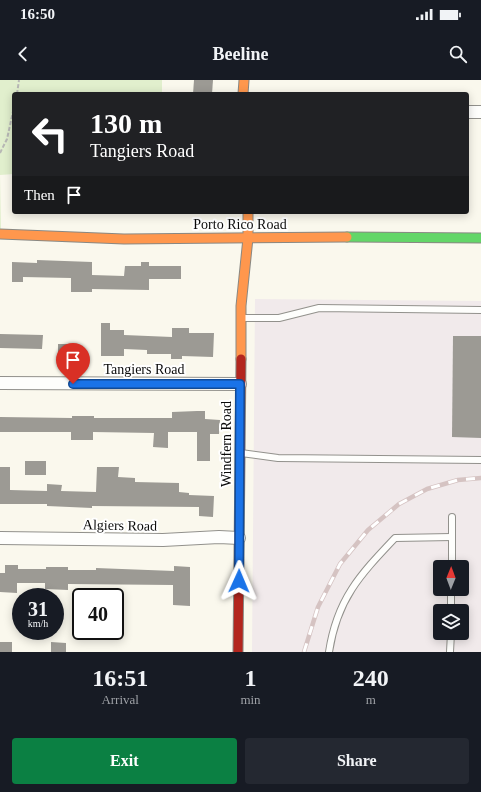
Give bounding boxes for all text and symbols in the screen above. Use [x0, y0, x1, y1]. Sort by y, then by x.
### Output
text: 16:50 [20, 6, 55, 22]
icon: back [12, 43, 34, 65]
icon: search [447, 43, 469, 65]
text: Beeline [213, 44, 269, 64]
icon: left [24, 108, 76, 160]
text: 130 m [90, 108, 162, 139]
text: Tangiers Road [90, 141, 194, 161]
icon: arrive [63, 184, 85, 206]
text: Then [24, 187, 55, 203]
street label: Porto Rico Road [193, 217, 287, 232]
pin [56, 343, 90, 384]
icon: arrive [62, 349, 84, 371]
street label: Tangiers Road [103, 362, 185, 377]
street label: Windfern Road [219, 401, 234, 487]
street label: Algiers Road [83, 517, 157, 534]
position arrow [218, 560, 260, 602]
north arrow [433, 560, 469, 596]
map controls [433, 560, 469, 640]
speed limit sign: 40 [72, 588, 124, 640]
text: 31 [28, 598, 48, 620]
button: layers [433, 604, 469, 640]
text: km/h [28, 618, 48, 629]
text: 16:51 [92, 665, 148, 691]
text: 1 [244, 665, 256, 691]
text: 240 [353, 665, 389, 691]
text: Arrival [101, 692, 139, 707]
text: min [240, 692, 261, 707]
text: m [366, 692, 376, 707]
button: Exit [12, 738, 237, 784]
button: Share [245, 738, 469, 784]

